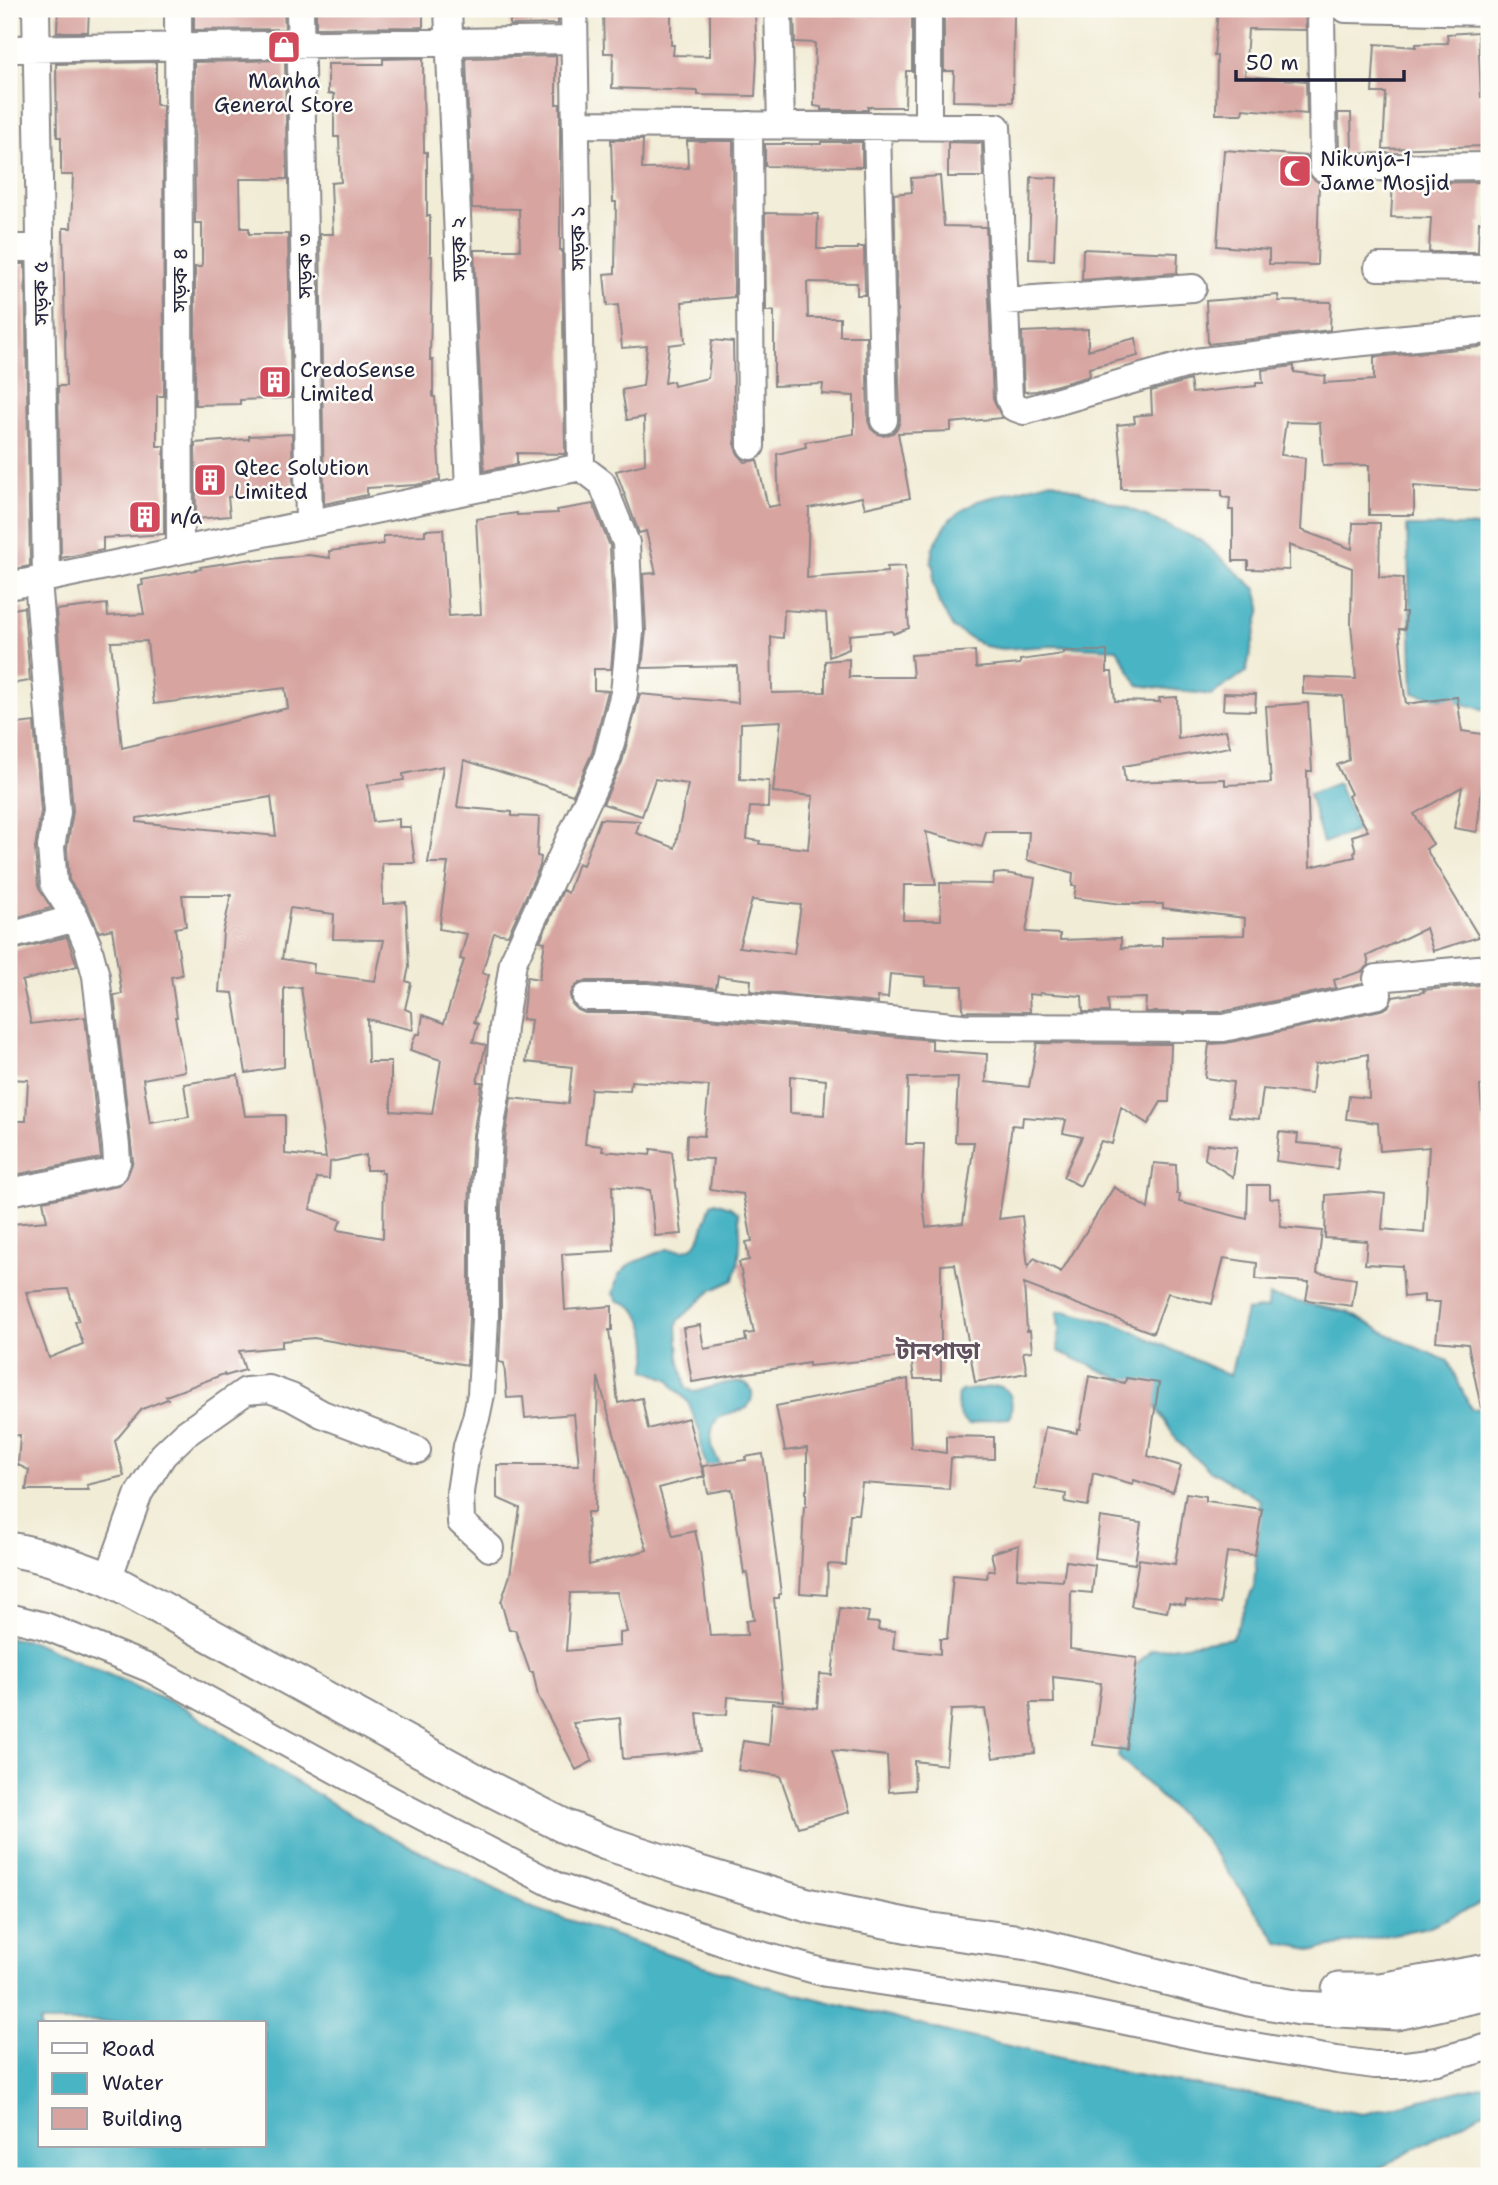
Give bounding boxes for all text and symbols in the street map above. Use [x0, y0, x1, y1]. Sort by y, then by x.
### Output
shop icon: Manha General Store [265, 28, 303, 66]
scale bar [1236, 38, 1404, 82]
text: 50 m [1246, 49, 1299, 77]
place label: Manha General Store [214, 67, 354, 119]
place label: Nikunja-1 Jame Mosjid [1320, 145, 1449, 197]
mosque icon: Nikunja-1 Jame Mosjid [1276, 152, 1314, 190]
street label: সড়ক ১ [563, 205, 593, 272]
street label: সড়ক ২ [444, 216, 474, 283]
street label: সড়ক ৩ [290, 233, 320, 300]
street label: সড়ক ৪ [166, 248, 194, 313]
street label: সড়ক ৫ [26, 260, 56, 327]
place label: CredoSense Limited [300, 356, 416, 408]
building icon: CredoSense Limited [256, 363, 294, 401]
place label: Qtec Solution Limited [234, 454, 369, 506]
building icon: Qtec Solution Limited [191, 461, 229, 499]
building icon: n/a [126, 498, 164, 536]
place label: n/a [170, 503, 202, 531]
district label: টানপাড়া [895, 1335, 981, 1367]
legend [38, 2021, 266, 2146]
text: Road [102, 2035, 155, 2063]
text: Water [102, 2069, 164, 2097]
text: Building [102, 2105, 182, 2133]

